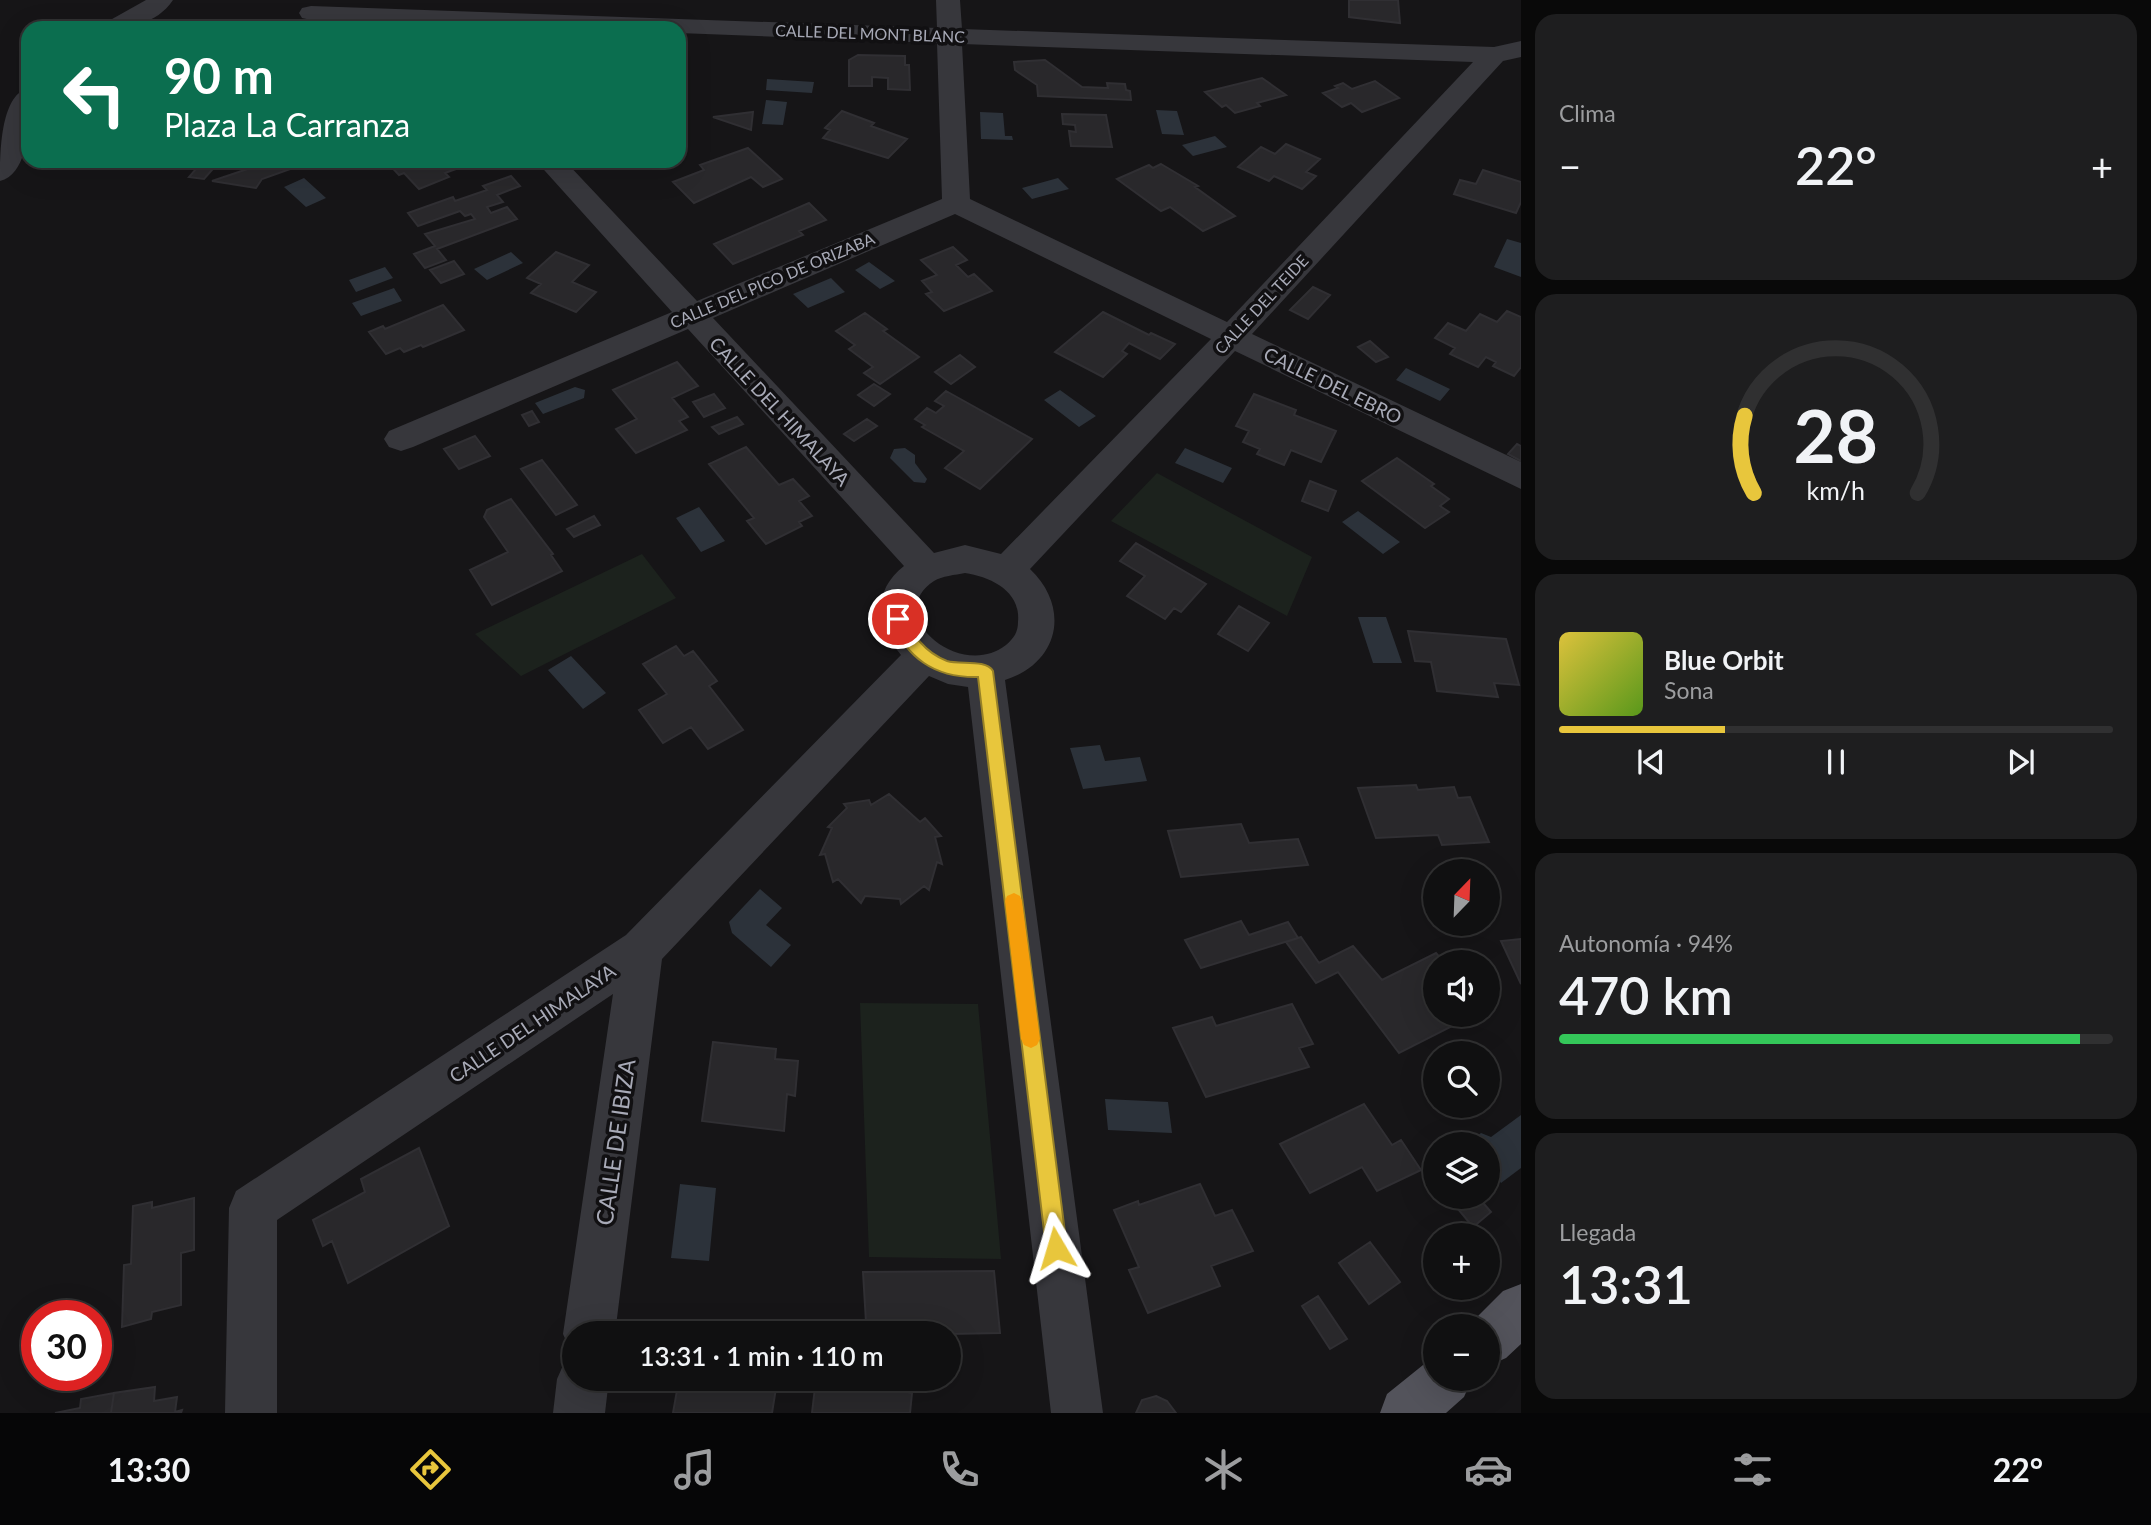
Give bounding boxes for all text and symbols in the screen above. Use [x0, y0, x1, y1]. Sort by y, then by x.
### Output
street label: CALLE DEL MONT BLANC [775, 20, 965, 46]
text: 90 m [164, 46, 274, 104]
icon: left [49, 49, 140, 140]
text: Clima [1559, 99, 1616, 127]
text: Plaza La Carranza [164, 105, 410, 144]
text: 22° [1795, 134, 1877, 196]
text: − [1559, 143, 1581, 189]
text: + [2091, 143, 2113, 189]
street label: CALLE DEL PICO DE ORIZABA [667, 228, 877, 332]
street label: CALLE DEL TEIDE [1210, 250, 1312, 358]
street label: CALLE DEL HIMALAYA [705, 332, 855, 490]
street label: CALLE DEL EBRO [1260, 342, 1406, 428]
text: 28 [1794, 391, 1878, 479]
text: km/h [1807, 474, 1865, 504]
pin [868, 589, 928, 649]
icon: arrive [879, 600, 917, 638]
text: Blue Orbit [1664, 644, 1784, 676]
text: Sona [1664, 676, 1714, 704]
icon: previous [1632, 743, 1670, 781]
icon: pause [1817, 743, 1855, 781]
icon: next [2002, 743, 2040, 781]
north arrow [1423, 859, 1500, 936]
map controls [1423, 859, 1500, 1391]
text: Autonomía · 94% [1559, 929, 1733, 957]
button: sound [1423, 950, 1500, 1027]
street label: CALLE DEL HIMALAYA [445, 959, 620, 1087]
text: 470 km [1559, 964, 1733, 1026]
button: search [1423, 1041, 1500, 1118]
street label: CALLE DE IBIZA [589, 1057, 641, 1227]
button: layers [1423, 1132, 1500, 1209]
position arrow [1019, 1211, 1093, 1285]
text: Llegada [1559, 1218, 1636, 1246]
button: + [1423, 1223, 1500, 1300]
text: 13:31 [1559, 1253, 1693, 1315]
speed limit sign: 30 [21, 1300, 112, 1391]
button: − [1423, 1314, 1500, 1391]
text: 13:31 · 1 min · 110 m [639, 1340, 884, 1372]
icon: directions [406, 1445, 455, 1494]
icon: music [670, 1445, 719, 1494]
icon: phone [935, 1445, 984, 1494]
icon: climate [1199, 1445, 1248, 1494]
icon: car [1464, 1445, 1513, 1494]
icon: filters [1728, 1445, 1777, 1494]
text: 13:30 [108, 1450, 190, 1489]
text: 22° [1993, 1450, 2043, 1489]

